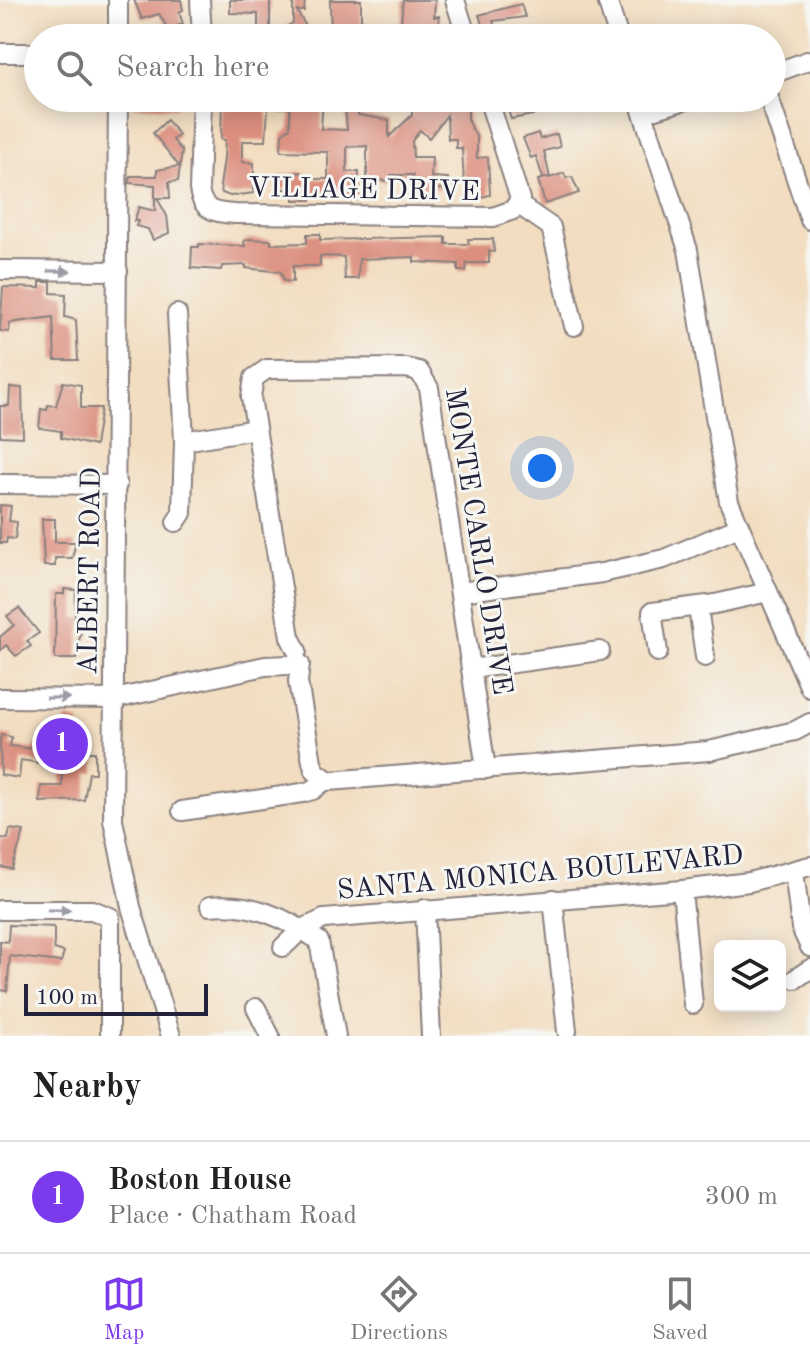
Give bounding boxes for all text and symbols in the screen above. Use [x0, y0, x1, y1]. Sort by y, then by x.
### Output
search box [24, 24, 786, 112]
icon: search [52, 46, 96, 90]
text: Search here [116, 53, 270, 83]
street label: VILLAGE DRIVE [248, 175, 480, 207]
one-way arrow [47, 265, 72, 277]
street label: MONTE CARLO DRIVE [439, 386, 515, 697]
your location [522, 448, 562, 488]
street label: ALBERT ROAD [75, 467, 107, 675]
one-way arrow [46, 692, 71, 704]
pin: 1 [36, 714, 88, 774]
street label: SANTA MONICA BOULEVARD [336, 842, 745, 906]
one-way arrow [47, 904, 72, 916]
map controls [714, 940, 786, 1012]
button: layers [714, 940, 786, 1012]
scale bar [24, 980, 208, 1016]
text: 100 m [36, 987, 98, 1009]
text: Nearby [32, 1071, 142, 1105]
text: Boston House [108, 1166, 292, 1196]
text: 1 [50, 1184, 66, 1210]
text: 300 m [705, 1184, 778, 1210]
text: Place · Chatham Road [108, 1203, 357, 1229]
tab: Map [102, 1272, 146, 1347]
tab: Directions [350, 1272, 448, 1347]
tab: Saved [652, 1272, 708, 1347]

